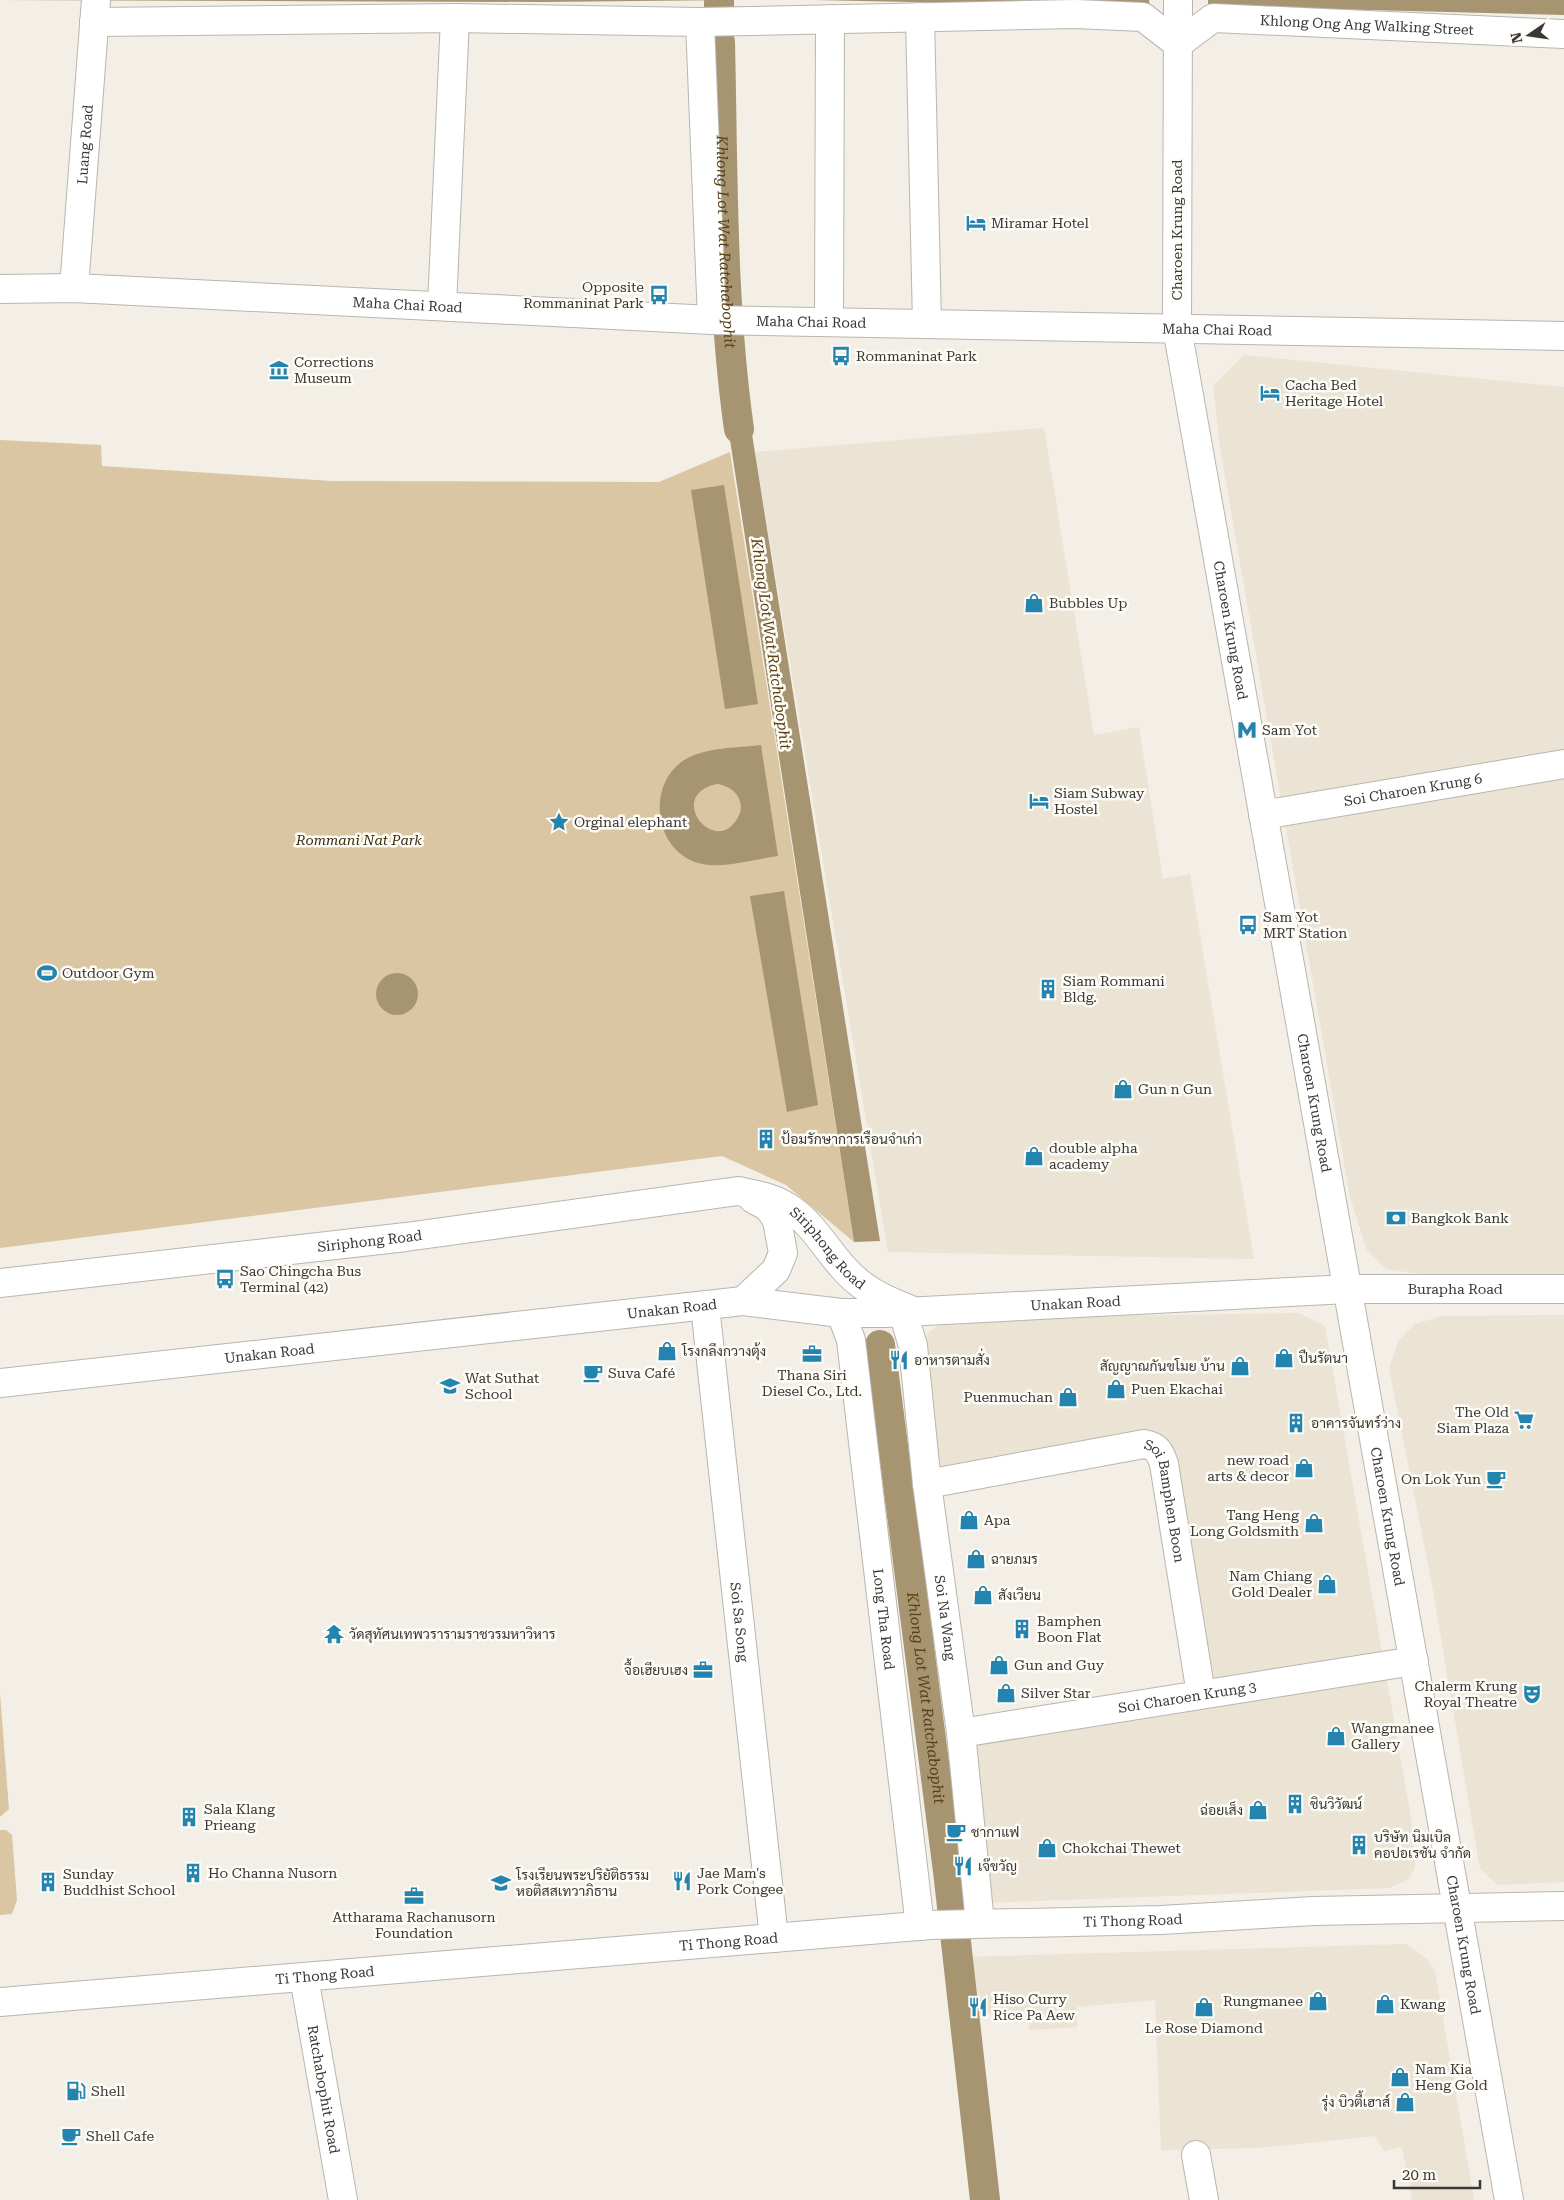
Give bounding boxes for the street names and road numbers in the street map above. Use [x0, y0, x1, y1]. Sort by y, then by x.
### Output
street label: Khlong Ong Ang Walking Street [1260, 12, 1474, 38]
street label: Luang Road [74, 104, 96, 185]
street label: Charoen Krung Road [1169, 160, 1185, 300]
street label: Maha Chai Road [352, 294, 463, 315]
street label: Maha Chai Road [756, 313, 866, 331]
street label: Maha Chai Road [1162, 320, 1272, 339]
street label: Charoen Krung Road [1210, 560, 1251, 701]
street label: Soi Charoen Krung 6 [1343, 770, 1483, 809]
street label: Charoen Krung Road [1294, 1032, 1335, 1174]
street label: Siriphong Road [787, 1204, 868, 1293]
street label: Siriphong Road [316, 1227, 423, 1255]
street label: Burapha Road [1408, 1281, 1503, 1297]
street label: Unakan Road [1030, 1293, 1121, 1313]
street label: Unakan Road [626, 1296, 718, 1322]
street label: Unakan Road [223, 1340, 315, 1366]
street label: Soi Bamphen Boon [1142, 1436, 1188, 1564]
street label: Charoen Krung Road [1368, 1446, 1408, 1587]
street label: Long Tha Road [870, 1568, 898, 1671]
street label: Soi Na Wang [932, 1574, 959, 1661]
street label: Soi Sa Song [727, 1581, 752, 1663]
street label: Soi Charoen Krung 3 [1117, 1678, 1258, 1716]
street label: Charoen Krung Road [1444, 1874, 1484, 2016]
street label: Ti Thong Road [1083, 1911, 1183, 1930]
street label: Ti Thong Road [678, 1930, 779, 1954]
street label: Ti Thong Road [275, 1963, 375, 1987]
street label: Ratchabophit Road [305, 2024, 343, 2155]

